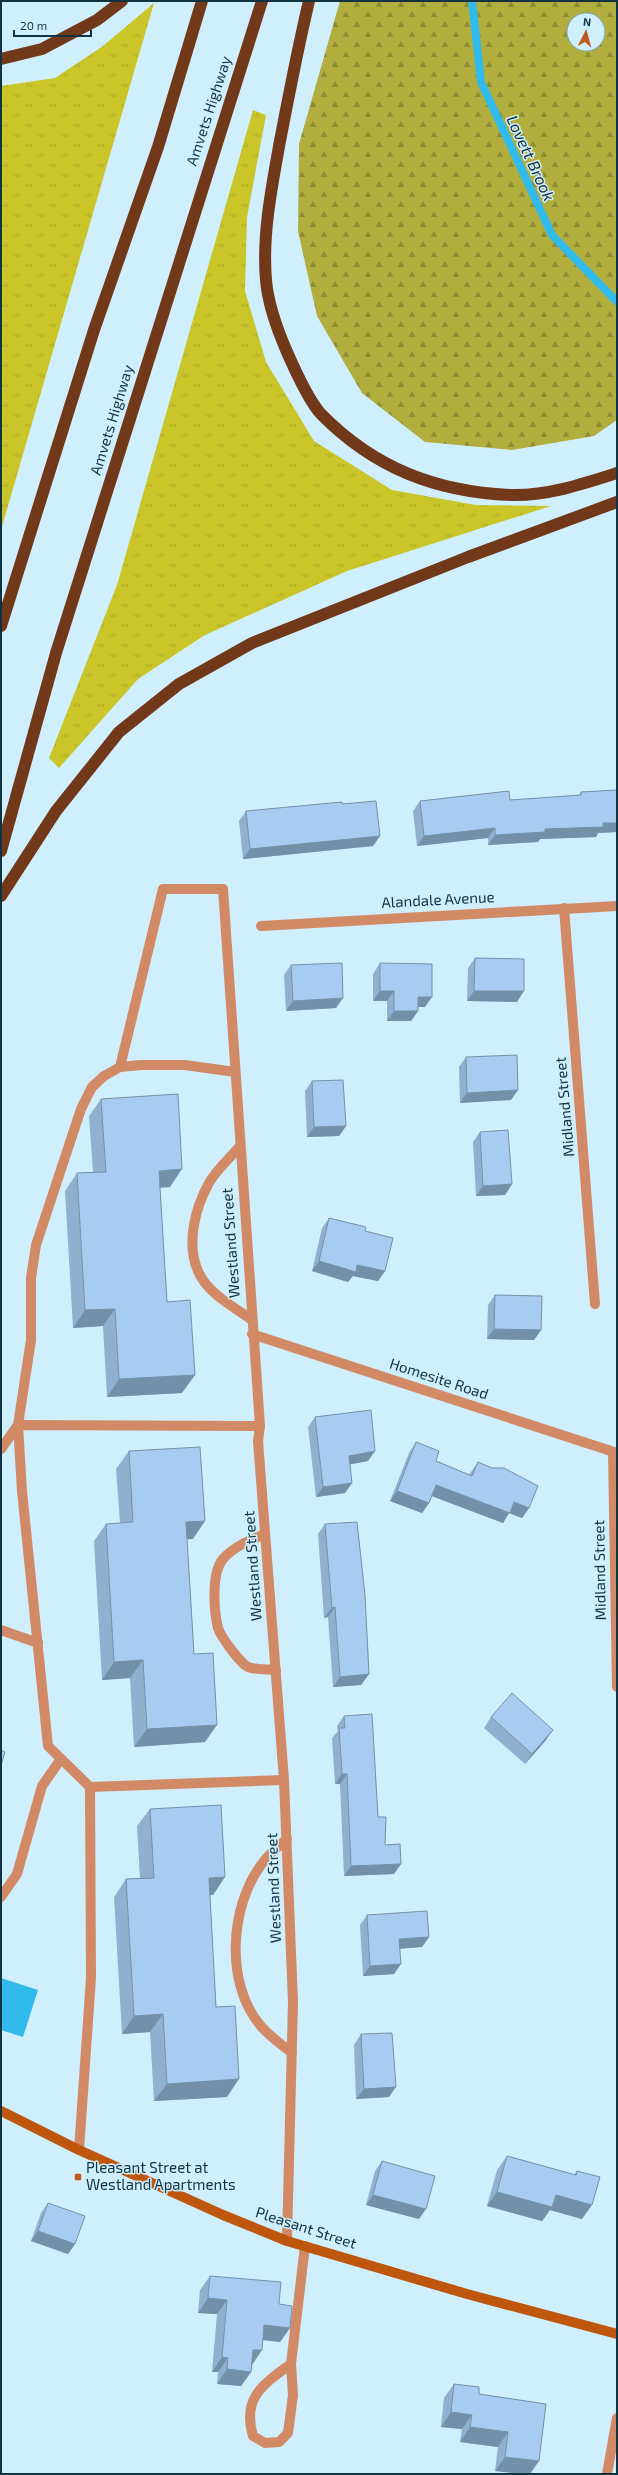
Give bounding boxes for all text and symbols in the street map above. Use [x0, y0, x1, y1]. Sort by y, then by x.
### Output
scale bar [14, 12, 91, 38]
north arrow [566, 12, 606, 52]
text: N [582, 15, 592, 28]
text: 20 m [20, 18, 47, 32]
street label: Amvets Highway [182, 53, 234, 168]
water label: Lovett Brook [503, 112, 560, 204]
street label: Amvets Highway [86, 362, 136, 477]
street label: Alandale Avenue [381, 887, 495, 911]
street label: Midland Street [551, 1056, 577, 1158]
street label: Westland Street [217, 1187, 243, 1299]
street label: Homesite Road [388, 1354, 491, 1402]
street label: Westland Street [239, 1510, 265, 1622]
street label: Midland Street [589, 1519, 609, 1620]
street label: Westland Street [262, 1832, 284, 1944]
place label: Pleasant Street at Westland Apartments [86, 2158, 236, 2193]
marker: Pleasant Street at Westland Apartments [73, 2172, 83, 2182]
street label: Pleasant Street [254, 2202, 359, 2252]

